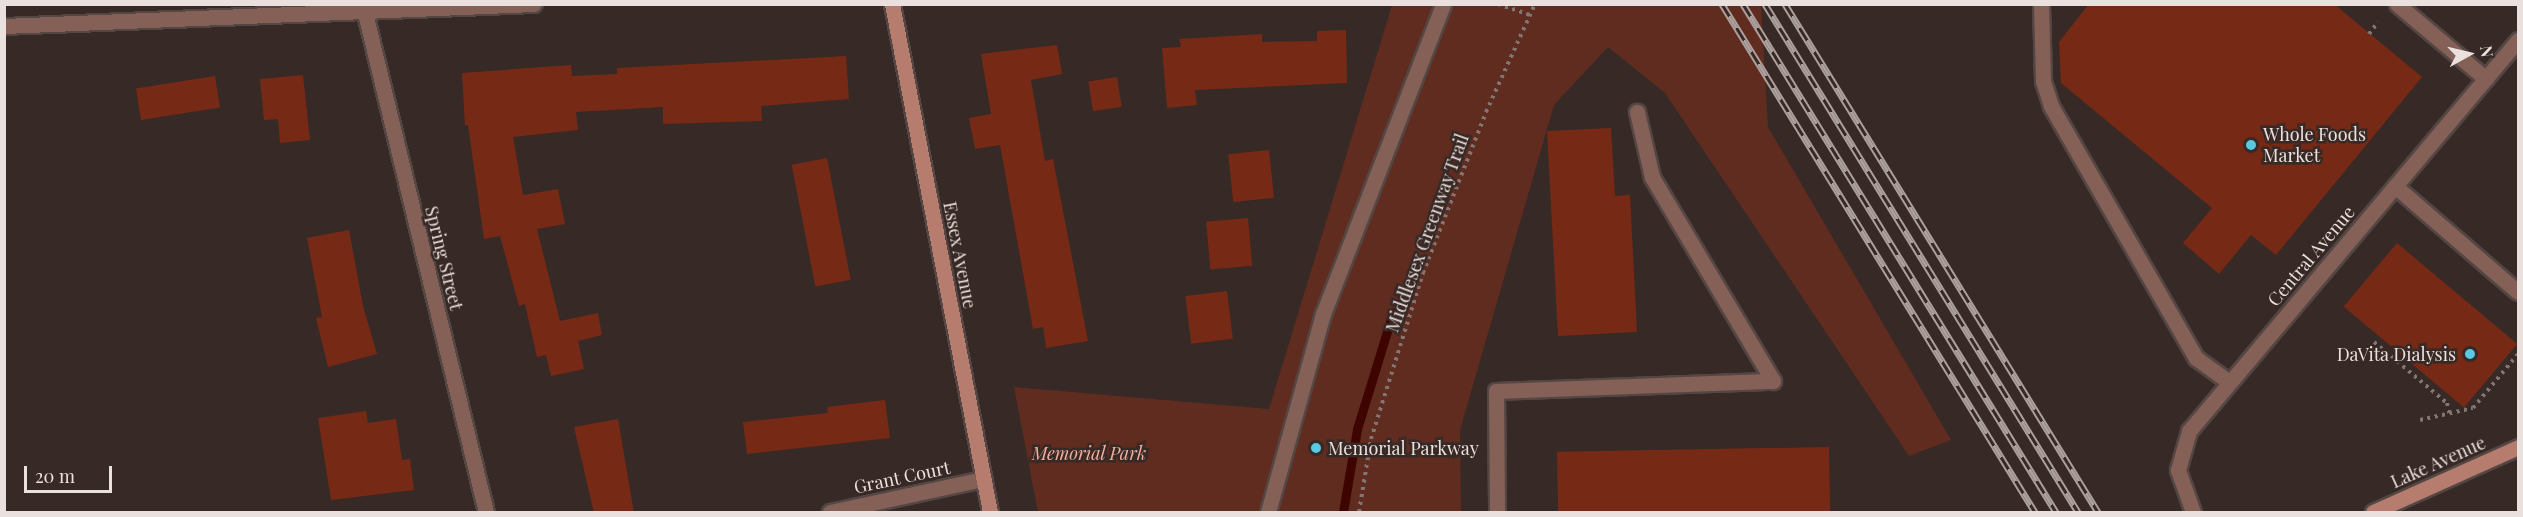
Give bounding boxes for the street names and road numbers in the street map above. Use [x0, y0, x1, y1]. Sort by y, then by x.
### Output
street label: Middlesex Greenway Trail [1381, 130, 1473, 336]
street label: Essex Avenue [939, 199, 981, 311]
street label: Central Avenue [2263, 201, 2359, 311]
street label: Spring Street [421, 204, 467, 312]
street label: Lake Avenue [2387, 431, 2489, 493]
street label: Grant Court [852, 456, 952, 498]

